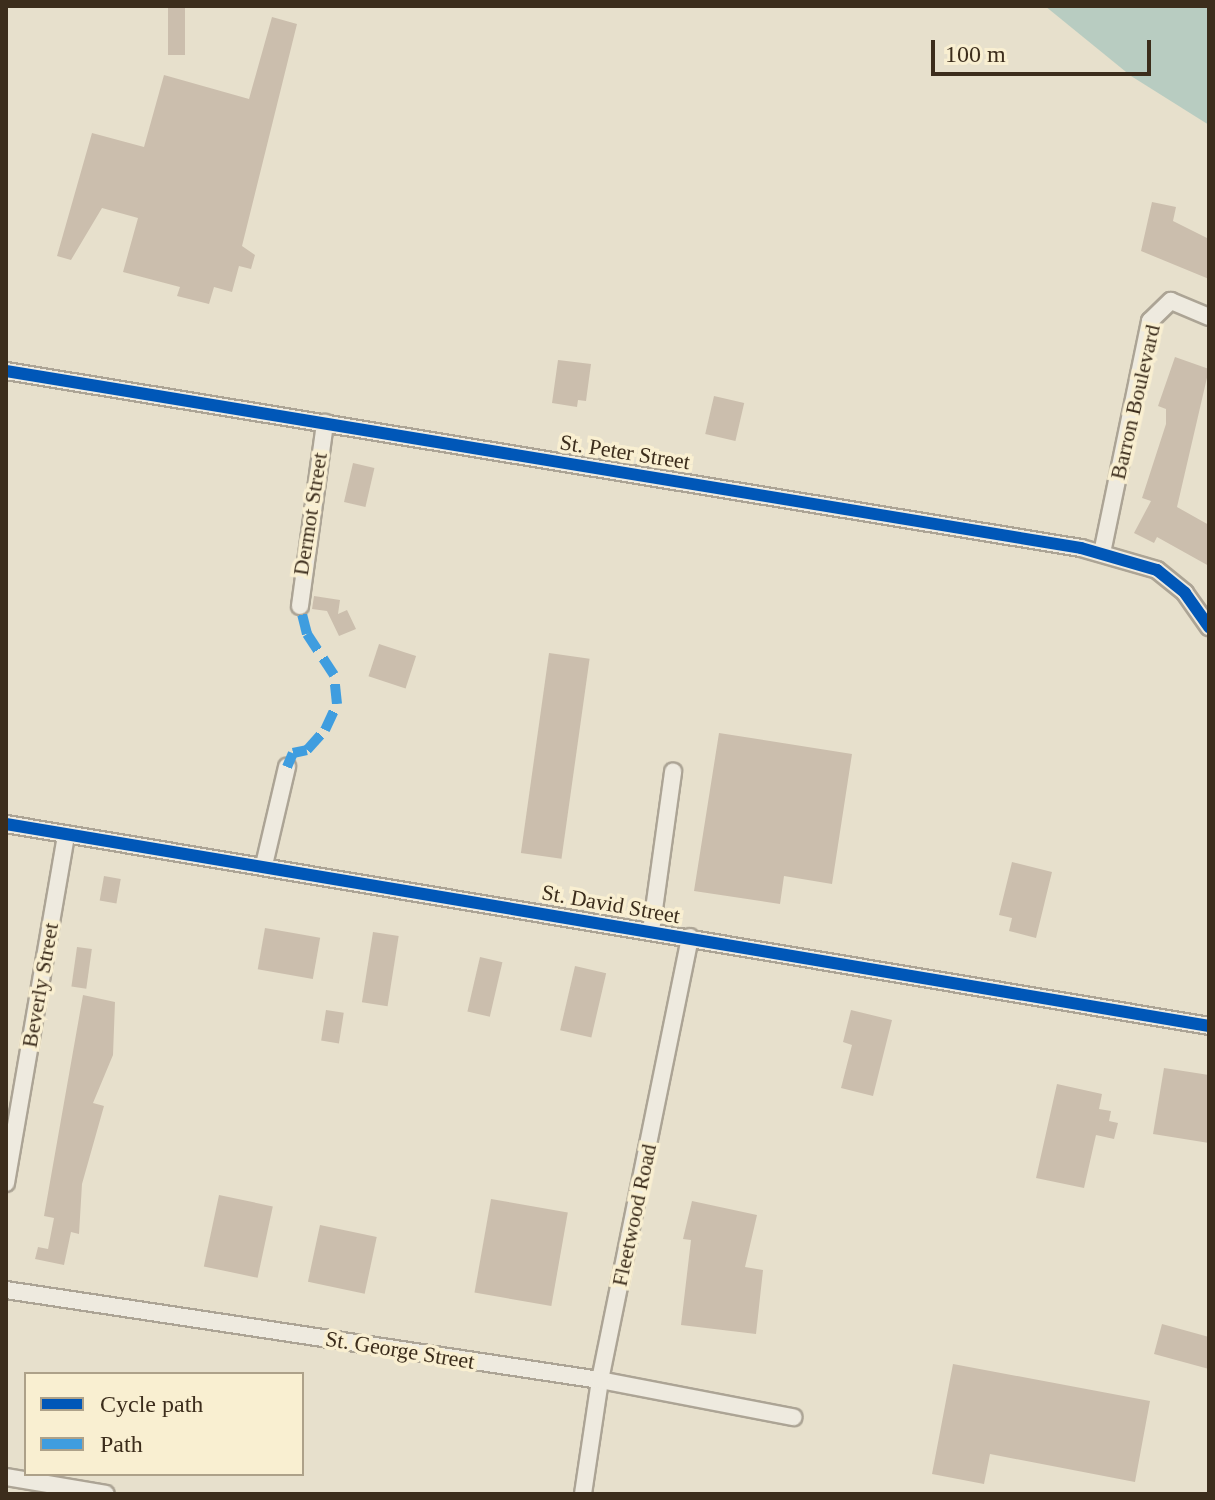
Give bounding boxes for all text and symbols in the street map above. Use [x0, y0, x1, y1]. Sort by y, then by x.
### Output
scale bar [935, 24, 1155, 74]
text: 100 m [945, 41, 1006, 67]
street label: Barron Boulevard [1104, 322, 1166, 482]
street label: St. Peter Street [558, 429, 692, 475]
street label: Dermot Street [287, 451, 333, 577]
street label: St. David Street [540, 879, 682, 929]
street label: Beverly Street [16, 920, 64, 1050]
street label: Fleetwood Road [606, 1141, 662, 1289]
street label: St. George Street [324, 1325, 476, 1375]
legend [24, 1372, 304, 1476]
text: Cycle path [100, 1391, 203, 1417]
text: Path [100, 1431, 143, 1457]

